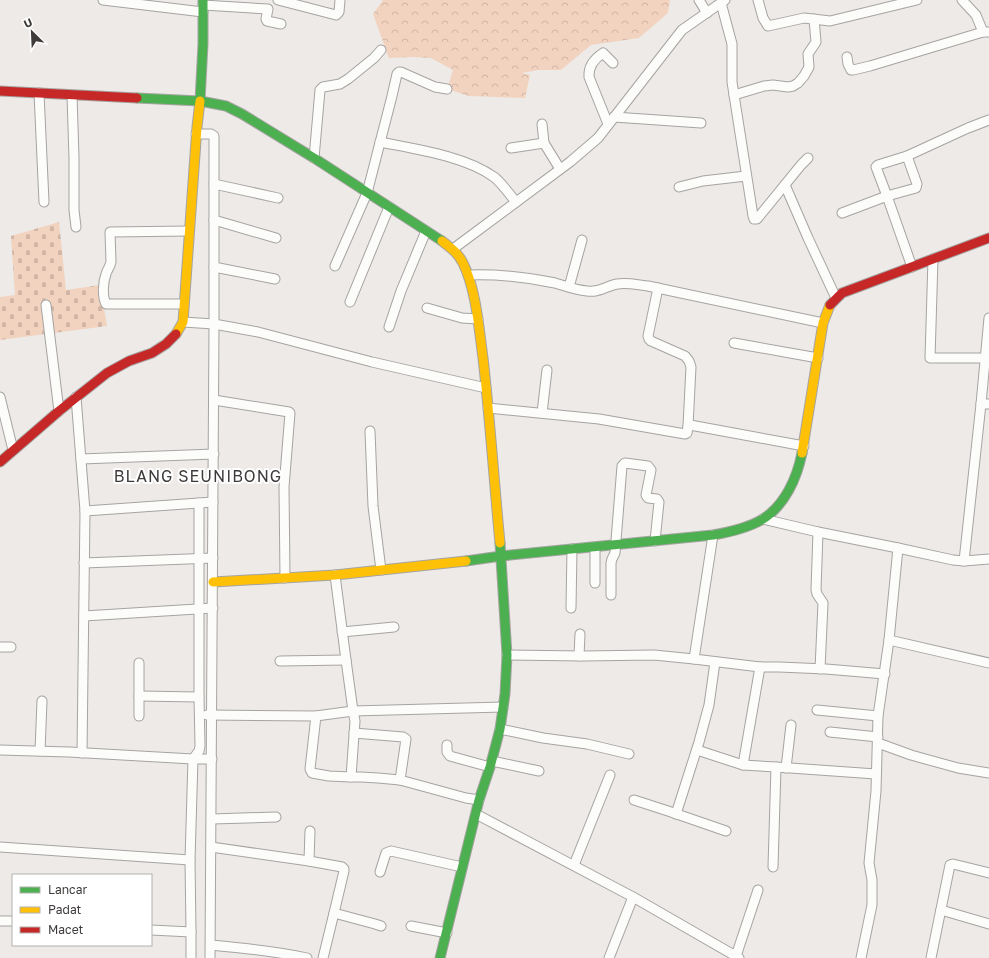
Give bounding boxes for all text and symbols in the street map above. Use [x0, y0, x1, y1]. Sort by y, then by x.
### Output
north arrow [12, 12, 52, 52]
text: U [21, 15, 34, 30]
district label: BLANG SEUNIBONG [114, 466, 282, 486]
legend [12, 874, 152, 946]
text: Lancar [48, 882, 87, 897]
text: Padat [48, 902, 82, 917]
text: Macet [48, 922, 84, 937]

